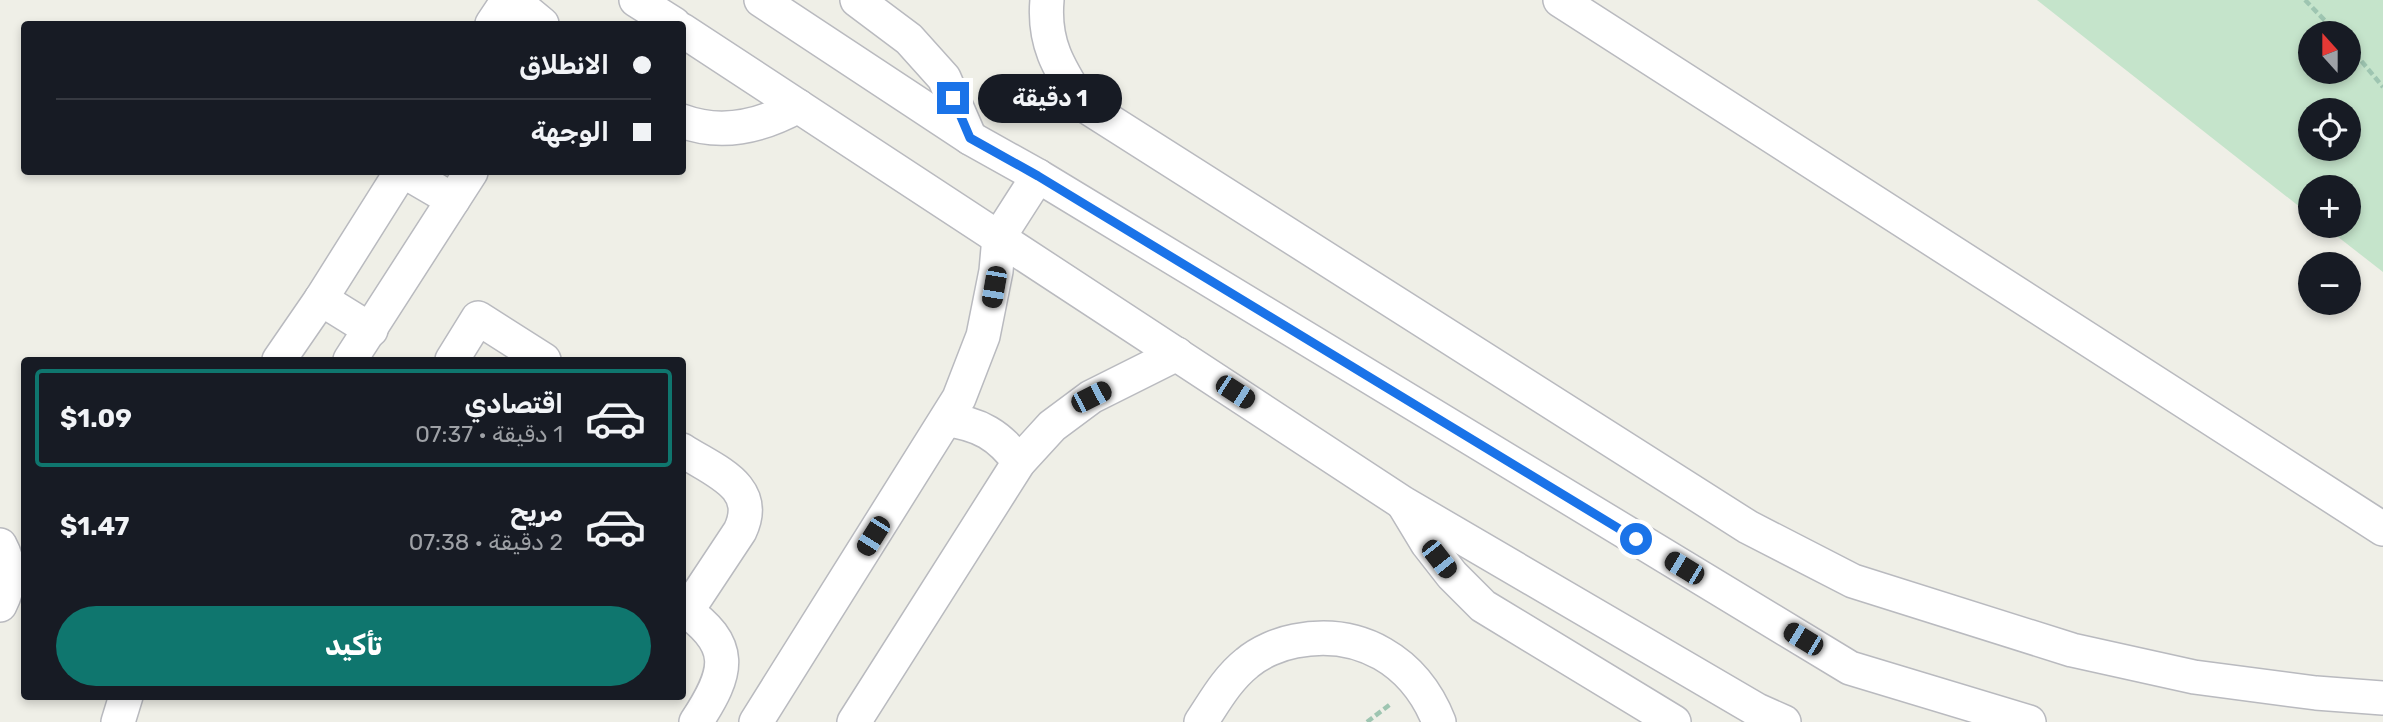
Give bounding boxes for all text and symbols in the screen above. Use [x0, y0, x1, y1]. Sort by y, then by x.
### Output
north arrow [2298, 21, 2361, 84]
map controls [2298, 21, 2361, 315]
text: الانطلاق [519, 50, 609, 81]
callout: 1 دقيقة [978, 74, 1121, 122]
route end [937, 82, 969, 114]
text: 1 دقيقة [1012, 84, 1088, 112]
button: locate [2298, 98, 2361, 161]
text: الوجهة [531, 117, 609, 148]
button: + [2298, 175, 2361, 238]
button: − [2298, 252, 2361, 315]
car [981, 264, 1008, 310]
car [1212, 372, 1259, 412]
car [1068, 378, 1115, 416]
icon: car [584, 387, 647, 450]
text: اقتصادي [464, 389, 563, 420]
text: $1.09 [60, 403, 132, 434]
text: 1 دقيقة · 07:37 [415, 420, 563, 448]
icon: car [584, 495, 647, 558]
text: مريح [510, 497, 563, 528]
text: $1.47 [60, 511, 130, 542]
car [853, 513, 894, 559]
route start [1620, 523, 1652, 555]
text: 2 دقيقة · 07:38 [409, 528, 563, 556]
car [1418, 536, 1461, 582]
car [1661, 548, 1708, 588]
button: تأكيد [56, 606, 651, 686]
car [1780, 619, 1827, 659]

